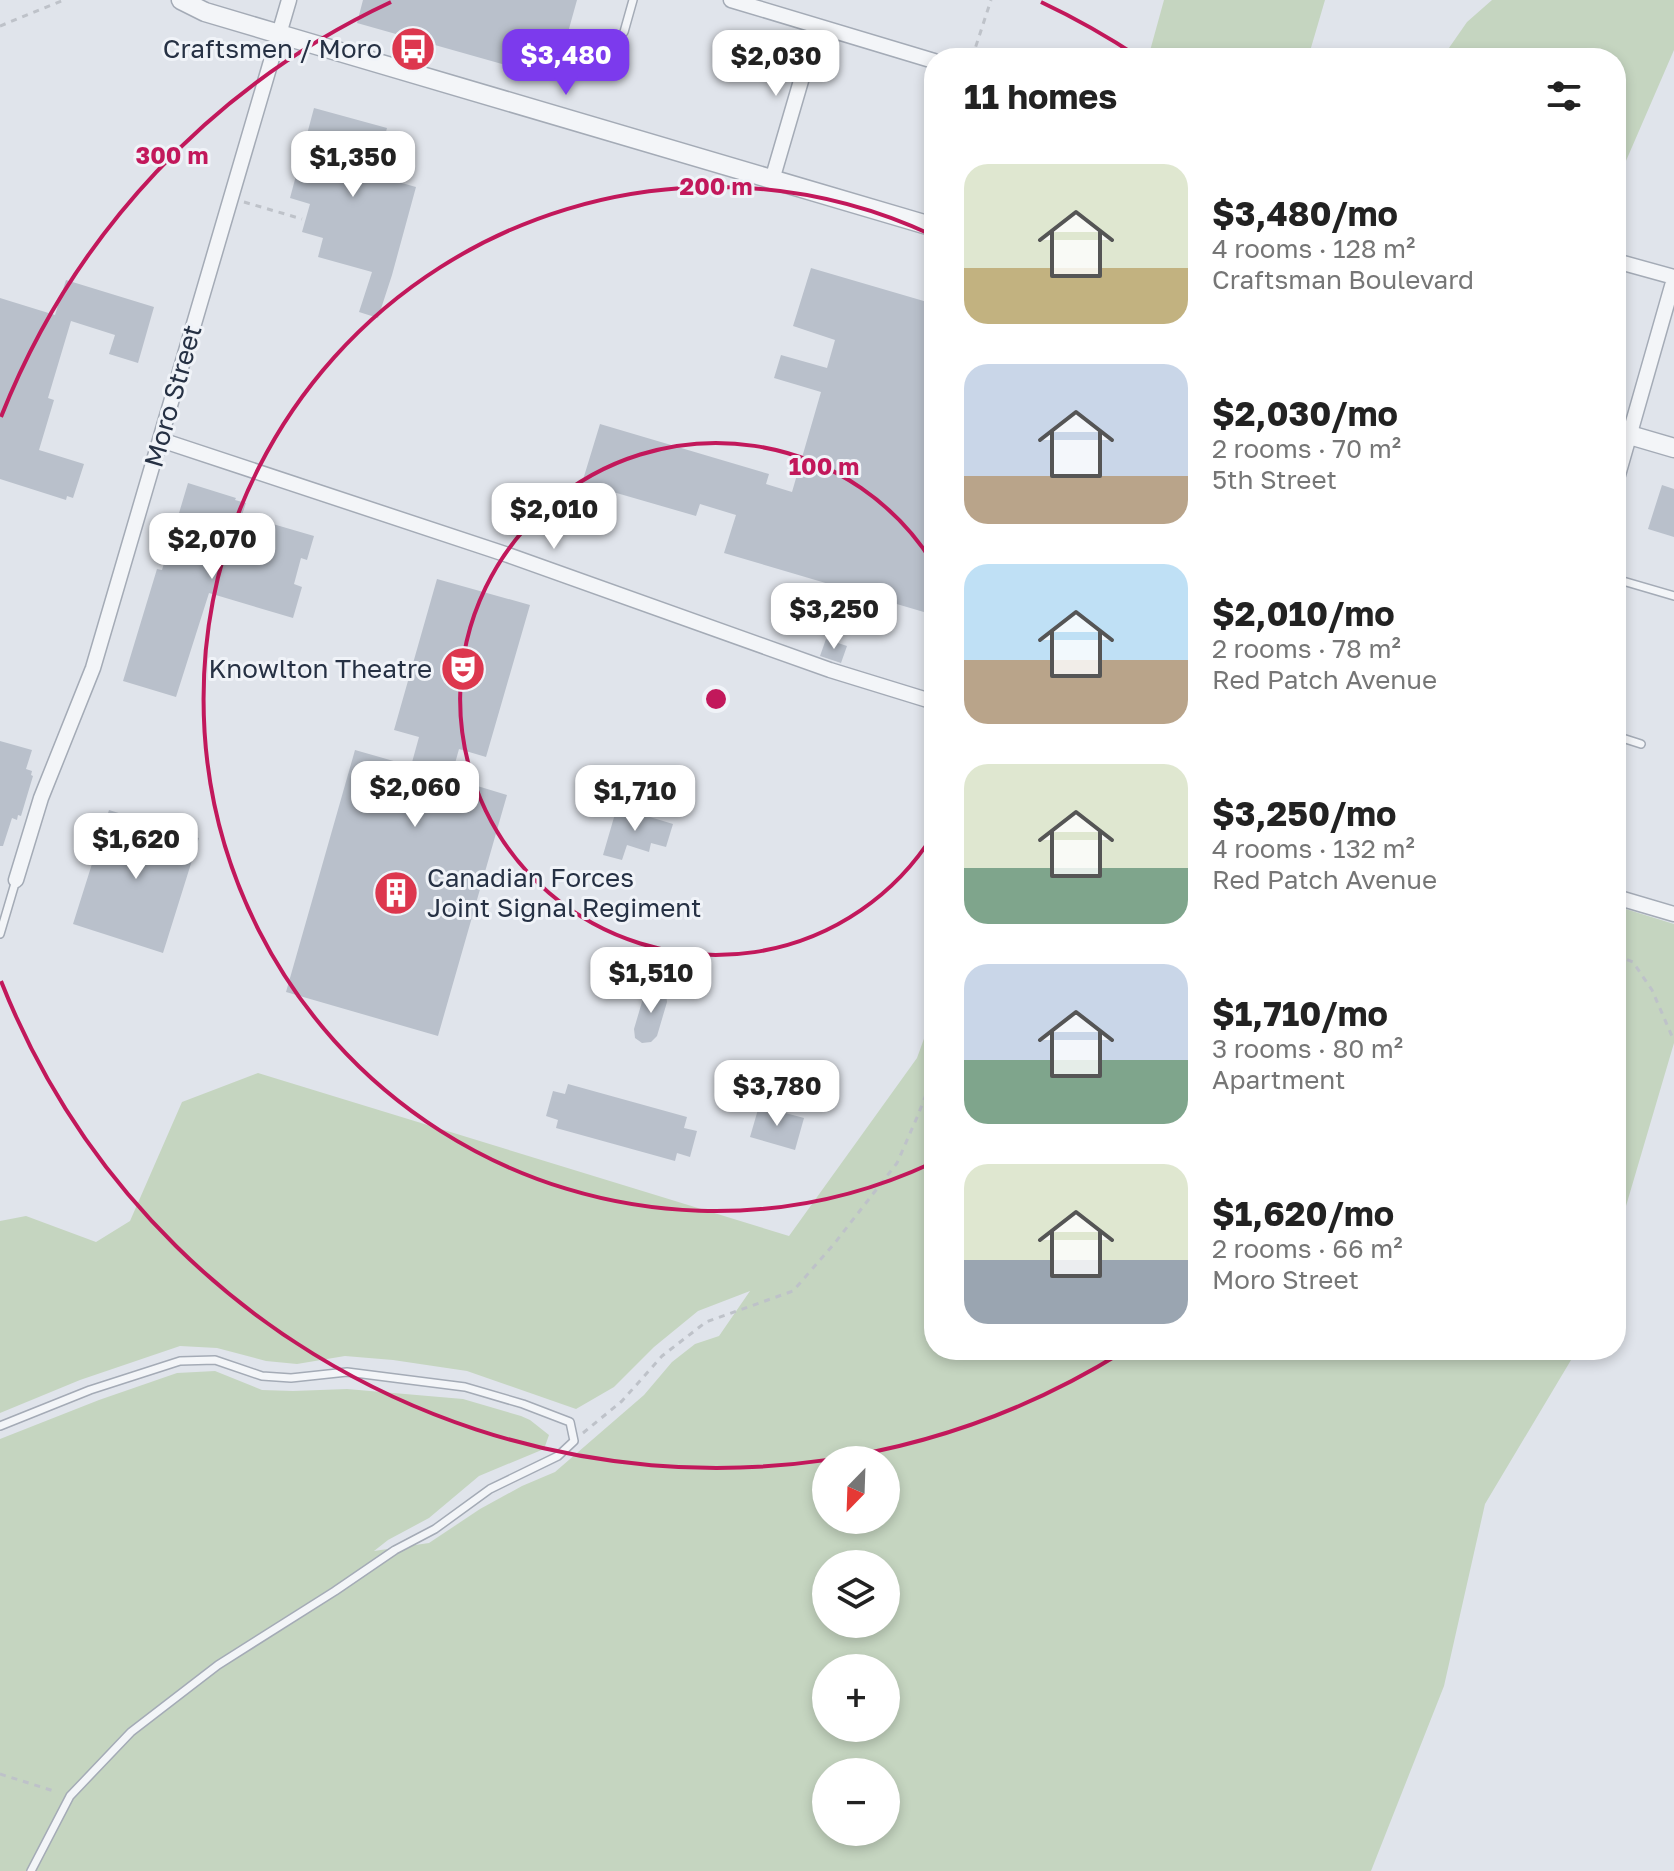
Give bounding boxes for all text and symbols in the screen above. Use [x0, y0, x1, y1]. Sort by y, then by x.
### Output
bus stop icon: Craftsmen / Moro [389, 25, 437, 73]
pin: $3,480 [501, 29, 631, 97]
pin: $2,030 [711, 30, 841, 98]
place label: Craftsmen / Moro [163, 33, 382, 64]
text: $3,480 [520, 39, 612, 70]
text: $2,030 [730, 40, 822, 71]
icon: filters [1542, 74, 1586, 118]
text: 11 homes [964, 76, 1117, 116]
pin: $1,350 [288, 131, 418, 199]
text: 300 m [136, 140, 208, 169]
text: $1,350 [309, 141, 397, 172]
text: 200 m [680, 171, 752, 200]
text: $3,480/mo [1212, 193, 1398, 233]
icon: home [1028, 196, 1124, 292]
text: 4 rooms · 128 m² [1212, 233, 1415, 264]
text: Craftsman Boulevard [1212, 264, 1474, 295]
street label: Moro Street [137, 321, 208, 471]
text: $2,030/mo [1212, 393, 1398, 433]
icon: home [1028, 396, 1124, 492]
text: 2 rooms · 70 m² [1212, 433, 1401, 464]
text: 100 m [789, 451, 859, 480]
text: 5th Street [1212, 464, 1337, 495]
pin: $2,010 [489, 483, 619, 551]
text: $2,010 [510, 493, 598, 524]
pin: $2,070 [147, 513, 277, 581]
text: $2,070 [167, 523, 257, 554]
pin: $3,250 [769, 583, 899, 651]
text: $3,250 [789, 593, 879, 624]
text: $2,010/mo [1212, 593, 1395, 633]
icon: home [1028, 596, 1124, 692]
text: 2 rooms · 78 m² [1212, 633, 1401, 664]
theatre icon: Knowlton Theatre [439, 645, 487, 693]
place label: Knowlton Theatre [208, 653, 432, 684]
text: Red Patch Avenue [1212, 664, 1437, 695]
centre of rings [702, 685, 730, 713]
pin: $2,060 [350, 761, 480, 829]
pin: $1,710 [570, 765, 700, 833]
text: $2,060 [369, 771, 461, 802]
text: $1,710 [593, 775, 677, 806]
text: $3,250/mo [1212, 793, 1396, 833]
icon: home [1028, 796, 1124, 892]
pin: $1,620 [71, 813, 201, 881]
text: $1,620 [92, 823, 180, 854]
text: 4 rooms · 132 m² [1212, 833, 1415, 864]
place label: Canadian Forces Joint Signal Regiment [427, 862, 701, 923]
text: Red Patch Avenue [1212, 864, 1437, 895]
building icon: Canadian Forces Joint Signal Regiment [372, 869, 420, 917]
pin: $1,510 [586, 947, 716, 1015]
text: $1,510 [608, 957, 694, 988]
text: $1,710/mo [1212, 993, 1388, 1033]
icon: home [1028, 996, 1124, 1092]
text: 3 rooms · 80 m² [1212, 1033, 1403, 1064]
pin: $3,780 [712, 1060, 842, 1128]
text: Apartment [1212, 1064, 1345, 1095]
text: $3,780 [732, 1070, 822, 1101]
text: $1,620/mo [1212, 1193, 1394, 1233]
icon: home [1028, 1196, 1124, 1292]
text: 2 rooms · 66 m² [1212, 1233, 1403, 1264]
text: Moro Street [1212, 1264, 1359, 1295]
north arrow [812, 1446, 900, 1534]
map controls [812, 1446, 900, 1846]
button: layers [812, 1550, 900, 1638]
button: + [812, 1654, 900, 1742]
button: − [812, 1758, 900, 1846]

